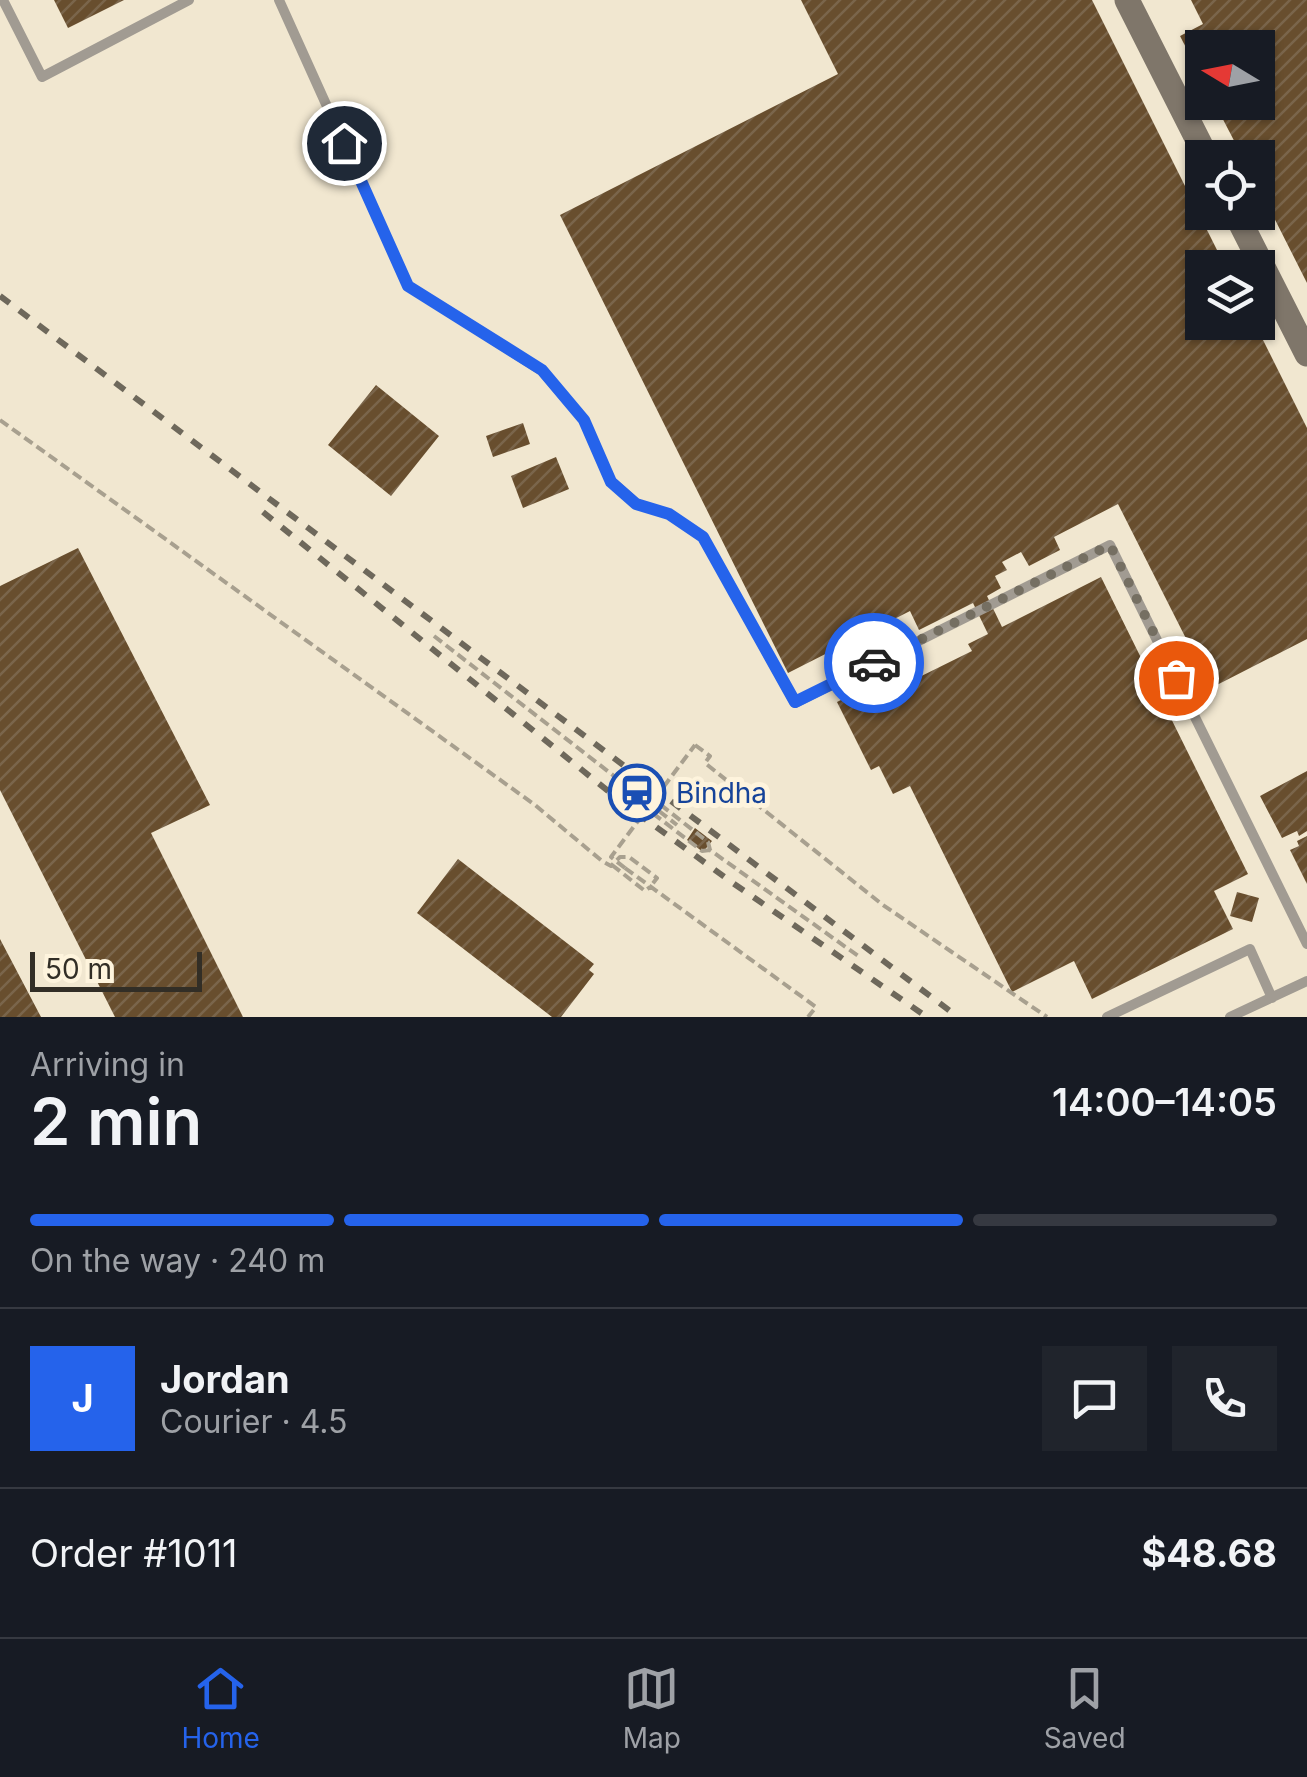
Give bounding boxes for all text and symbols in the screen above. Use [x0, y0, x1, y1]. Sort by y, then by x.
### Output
north arrow [1185, 30, 1275, 120]
map controls [1185, 30, 1275, 340]
pin [302, 101, 387, 186]
icon: home [317, 116, 372, 171]
button: locate [1185, 140, 1275, 230]
button: layers [1185, 250, 1275, 340]
courier [824, 613, 924, 713]
icon: car [847, 636, 902, 691]
pin [1134, 636, 1219, 721]
icon: bag [1149, 651, 1204, 706]
station icon: Bindha [607, 763, 667, 823]
place label: Bindha [676, 776, 767, 810]
scale bar [30, 947, 202, 991]
text: 50 m [45, 952, 112, 986]
text: Arriving in [30, 1045, 185, 1084]
text: 14:00–14:05 [1052, 1079, 1277, 1125]
text: 2 min [30, 1082, 202, 1161]
text: On the way · 240 m [30, 1241, 325, 1280]
button: chat [1042, 1346, 1147, 1451]
button: phone [1172, 1346, 1277, 1451]
text: Jordan [160, 1356, 290, 1402]
text: J [71, 1375, 94, 1421]
text: Courier · 4.5 [160, 1402, 348, 1441]
text: Order #1011 [30, 1530, 238, 1576]
text: $48.68 [1141, 1530, 1277, 1576]
tab: Home [181, 1661, 260, 1755]
tab: Map [623, 1661, 681, 1755]
tab: Saved [1044, 1661, 1126, 1755]

